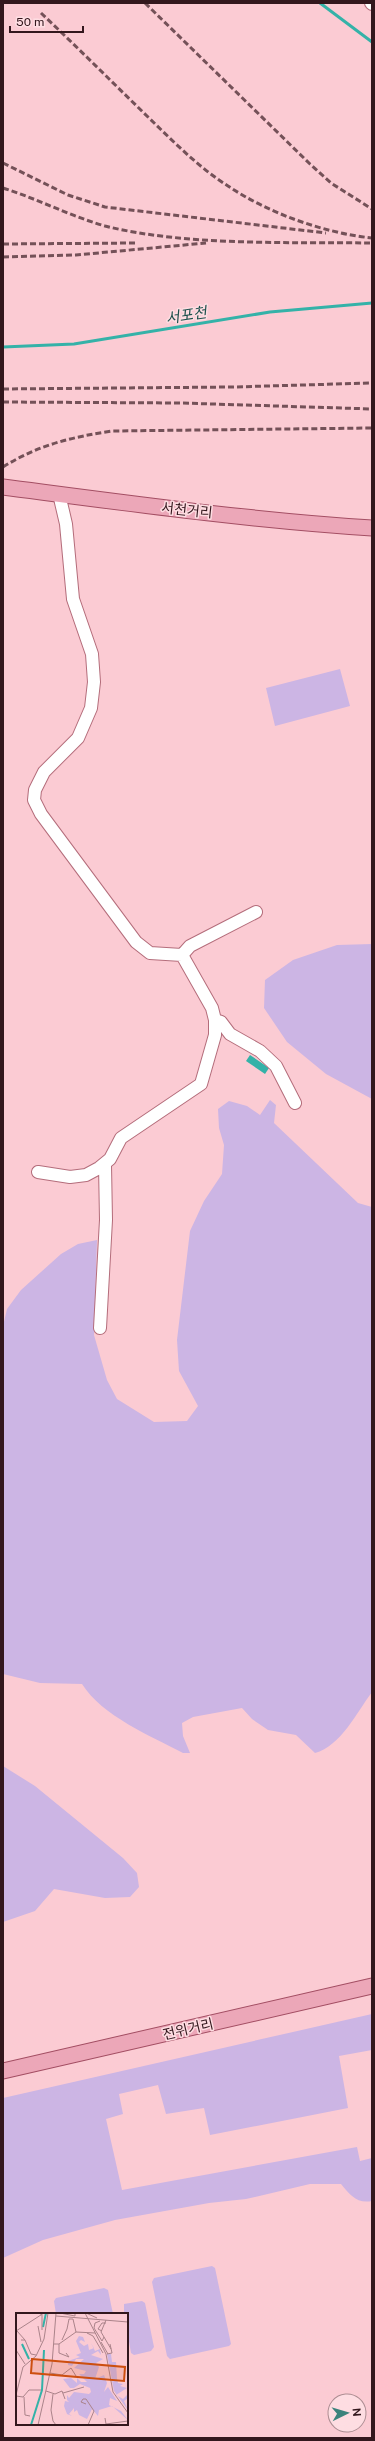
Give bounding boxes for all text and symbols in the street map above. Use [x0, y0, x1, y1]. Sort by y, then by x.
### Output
scale bar [10, 8, 83, 34]
text: 50 m [16, 15, 44, 29]
water label: 서포천 [164, 303, 210, 327]
street label: 서천거리 [161, 499, 213, 521]
street label: 전위거리 [161, 2015, 215, 2043]
inset map [16, 2313, 128, 2425]
north arrow [327, 2393, 367, 2433]
text: N [351, 2407, 363, 2417]

